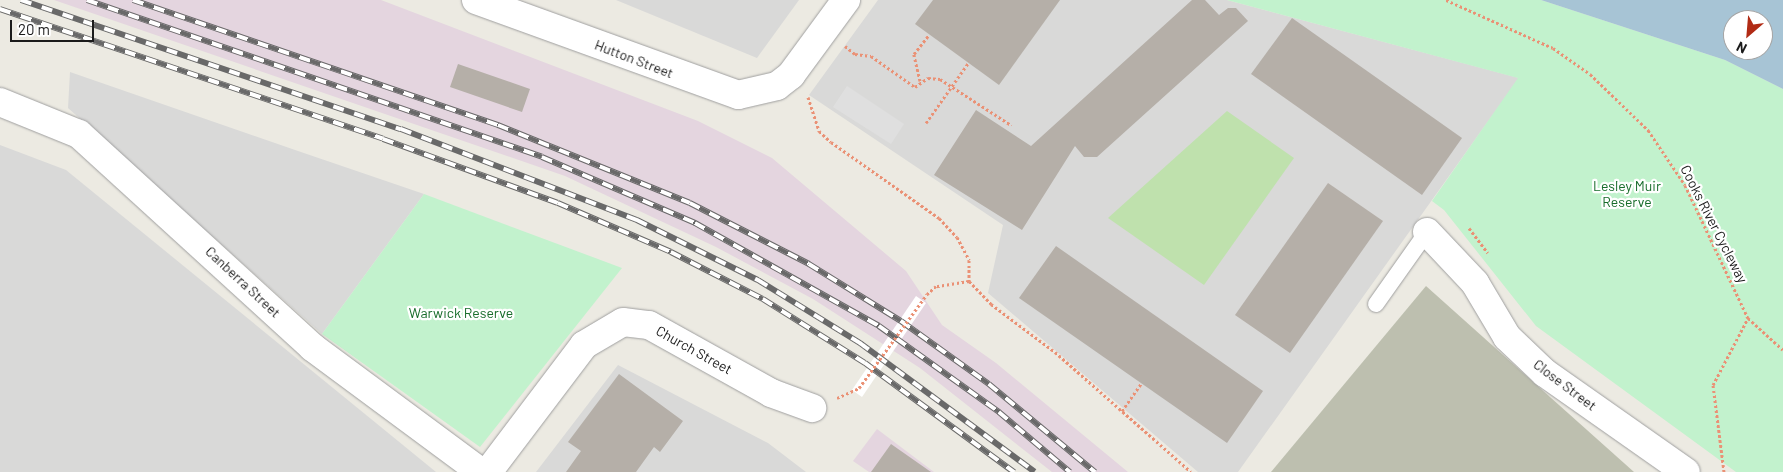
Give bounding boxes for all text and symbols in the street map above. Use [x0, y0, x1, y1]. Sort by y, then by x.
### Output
scale bar [12, 10, 96, 42]
north arrow [1723, 10, 1773, 60]
text: 20 m [18, 20, 50, 38]
street label: Hutton Street [592, 36, 676, 82]
text: N [1733, 38, 1749, 58]
street label: Cooks River Cycleway [1677, 162, 1751, 286]
park label: Lesley Muir Reserve [1593, 178, 1661, 210]
street label: Canberra Street [202, 243, 284, 321]
park label: Warwick Reserve [409, 305, 513, 321]
street label: Church Street [653, 322, 735, 378]
street label: Close Street [1530, 356, 1600, 414]

